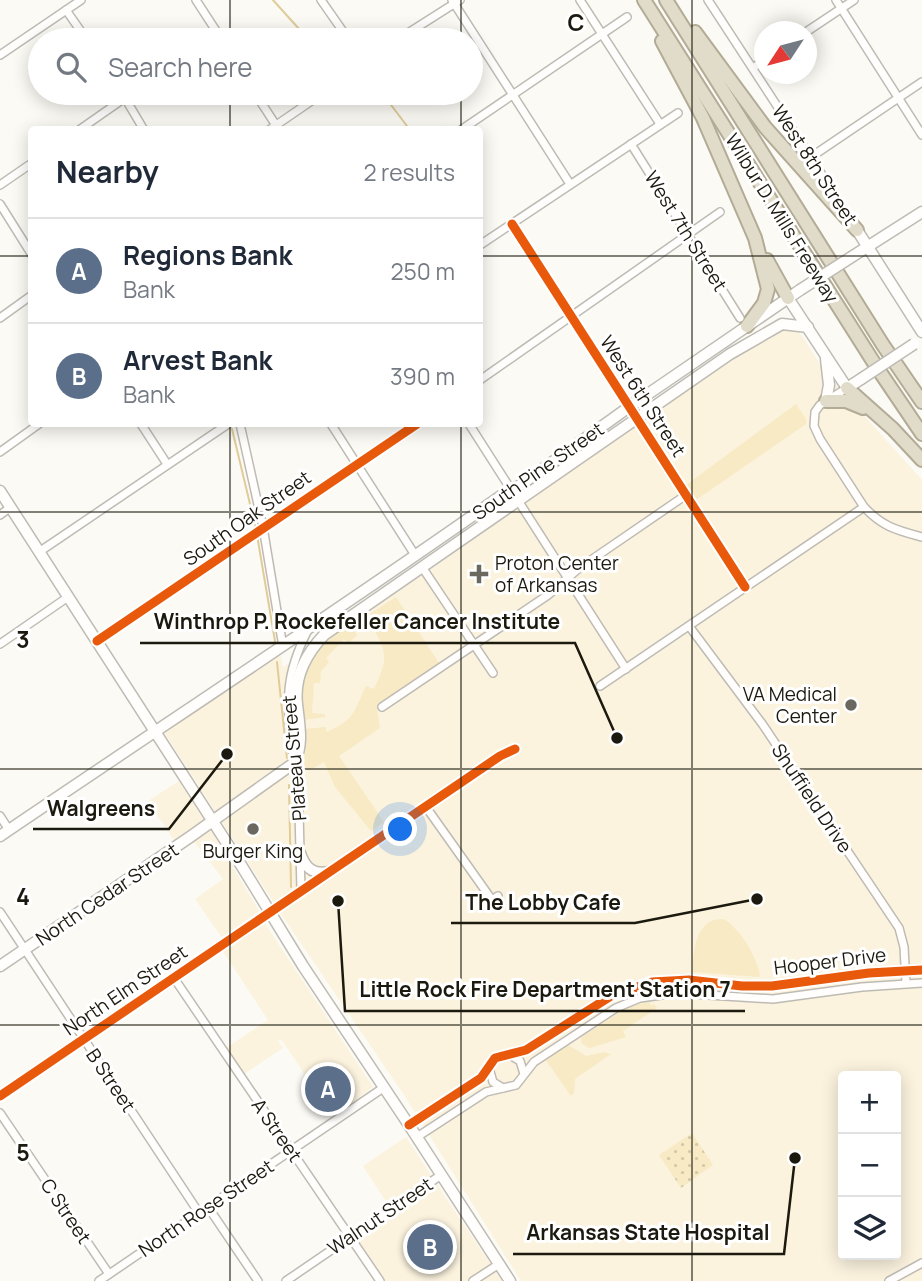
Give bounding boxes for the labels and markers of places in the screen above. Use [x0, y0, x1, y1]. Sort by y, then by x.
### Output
place label: Proton Center of Arkansas [495, 550, 619, 598]
marker: Proton Center of Arkansas [469, 564, 489, 584]
callout: Winthrop P. Rockefeller Cancer Institute [140, 601, 575, 643]
place label: VA Medical Center [743, 681, 837, 729]
marker: VA Medical Center [843, 697, 859, 713]
callout: Walgreens [33, 787, 169, 829]
marker: Burger King [245, 821, 261, 837]
place label: Burger King [203, 838, 303, 864]
callout: The Lobby Cafe [451, 881, 635, 923]
callout: Little Rock Fire Department Station 7 [345, 969, 745, 1011]
pin: A [305, 1063, 351, 1115]
callout: Arkansas State Hospital [513, 1212, 784, 1254]
pin: B [407, 1221, 453, 1273]

